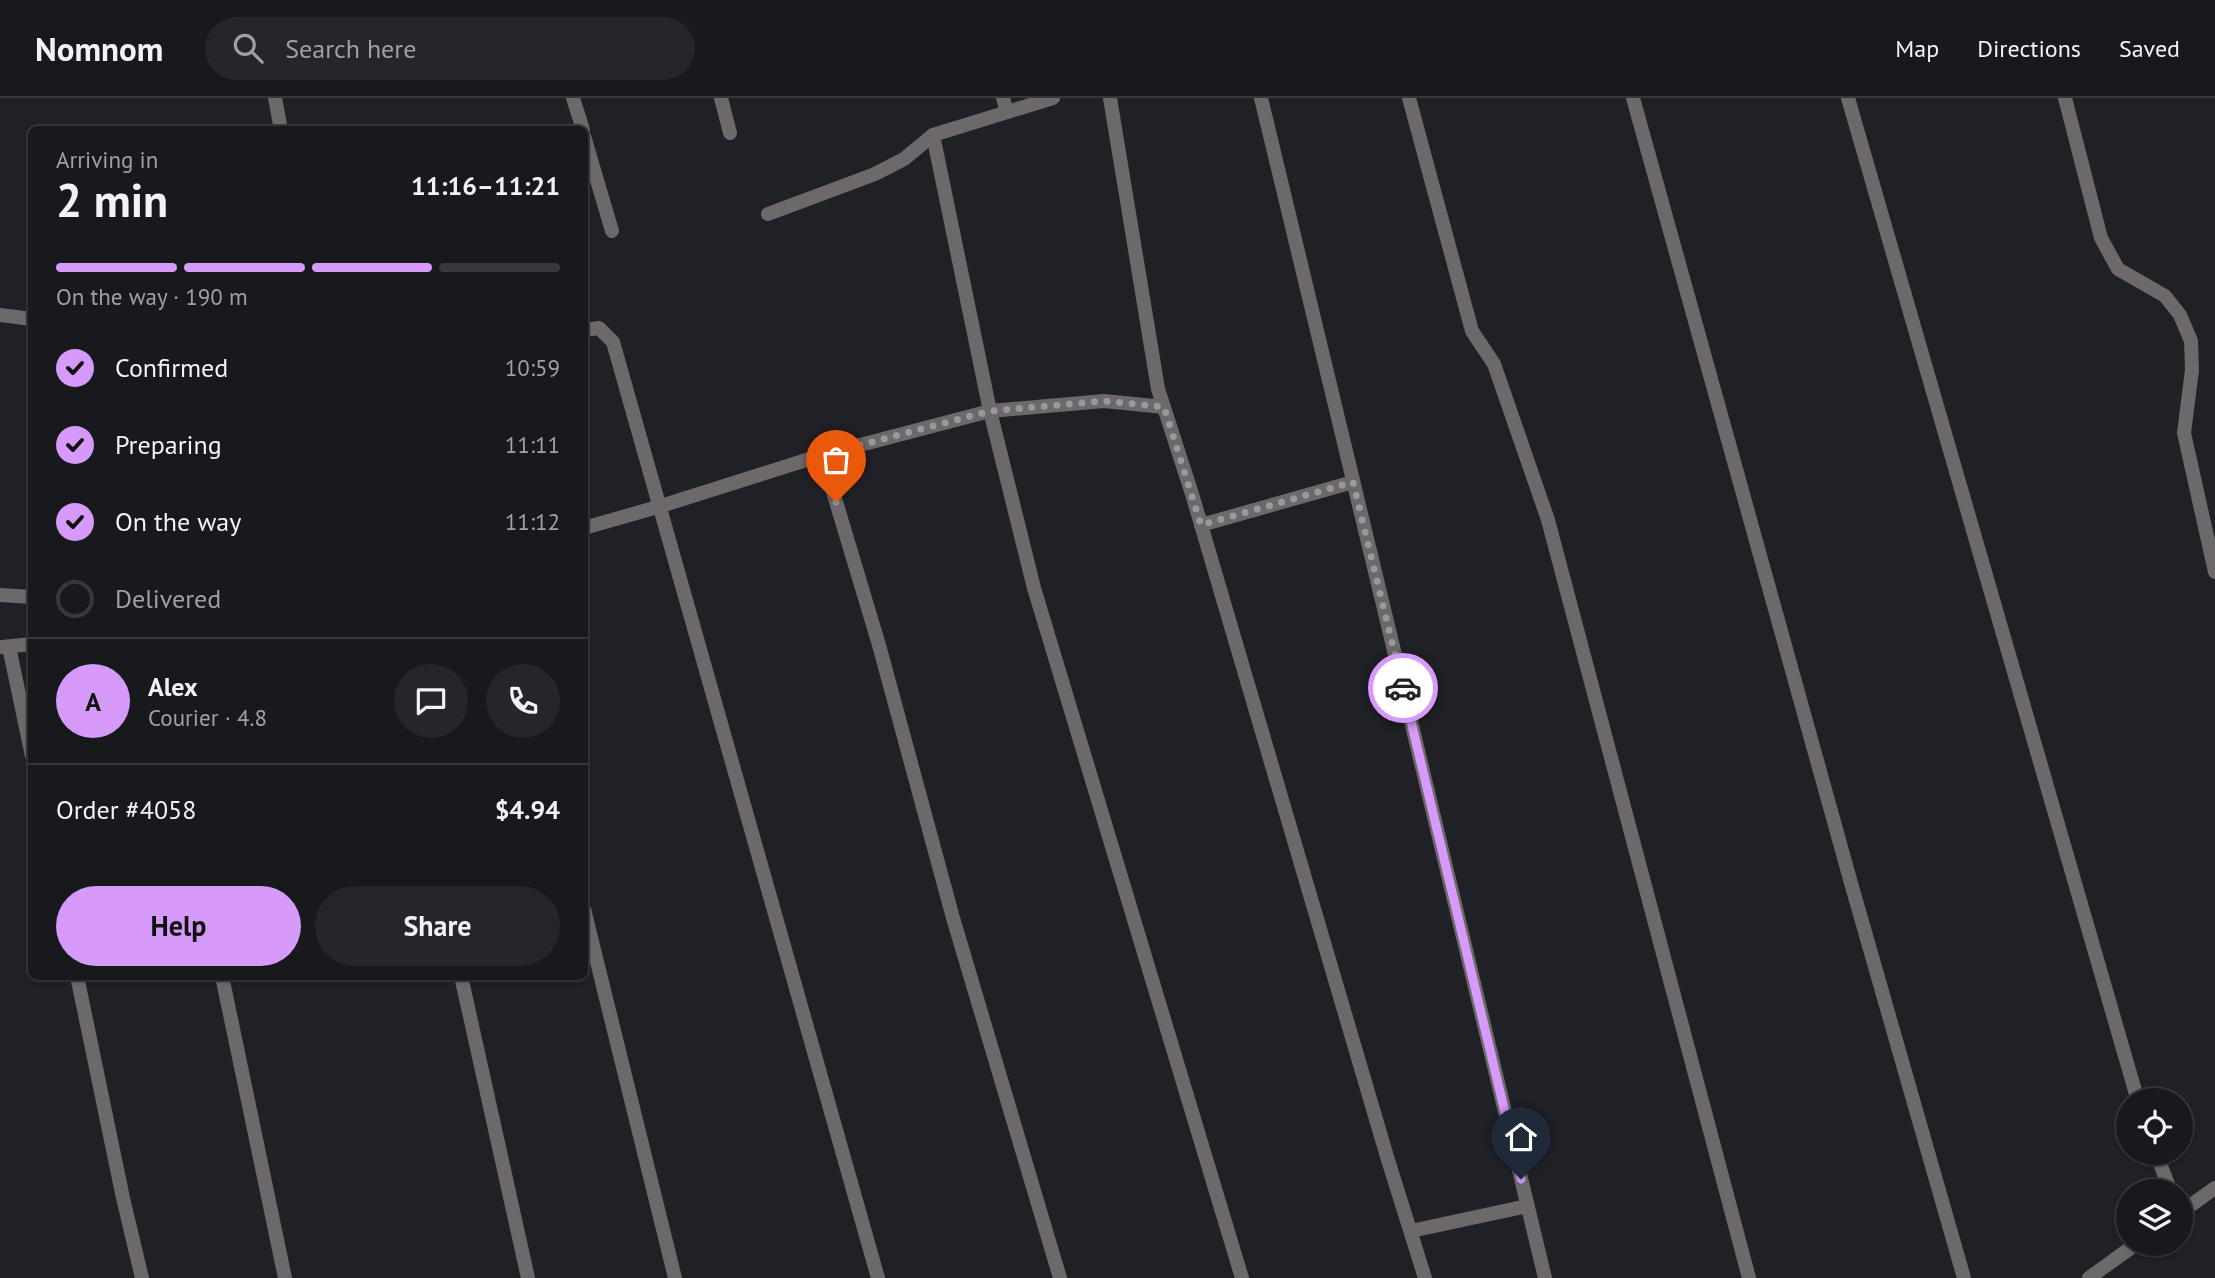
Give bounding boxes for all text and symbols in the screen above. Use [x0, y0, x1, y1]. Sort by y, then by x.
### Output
search box [205, 17, 695, 80]
text: Nomnom [35, 27, 163, 70]
icon: search [229, 29, 267, 67]
text: Search here [285, 32, 416, 65]
text: Map [1895, 33, 1939, 64]
text: Directions [1977, 33, 2081, 64]
text: Saved [2119, 33, 2180, 64]
text: Arriving in [56, 145, 158, 174]
text: 11:16–11:21 [411, 169, 560, 202]
text: 2 min [56, 170, 168, 230]
text: On the way · 190 m [56, 282, 248, 311]
icon: check [56, 349, 94, 387]
text: Confirmed [115, 351, 228, 384]
text: 10:59 [505, 353, 560, 382]
icon: check [56, 426, 94, 464]
text: Preparing [115, 428, 222, 461]
text: 11:11 [505, 430, 560, 459]
pin [806, 430, 866, 502]
icon: bag [817, 441, 855, 479]
icon: check [56, 503, 94, 541]
text: On the way [115, 505, 241, 538]
text: 11:12 [505, 507, 560, 536]
text: Delivered [115, 582, 221, 615]
courier [1368, 653, 1438, 723]
button: chat [394, 664, 468, 738]
button: phone [486, 664, 560, 738]
icon: car [1384, 669, 1422, 707]
text: Alex [148, 670, 198, 703]
text: A [85, 685, 101, 718]
text: Courier · 4.8 [148, 703, 267, 732]
text: Order #4058 [56, 793, 196, 826]
text: $4.94 [495, 793, 560, 826]
button: Help [56, 886, 301, 966]
button: Share [315, 886, 560, 966]
map controls [2116, 1088, 2193, 1256]
button: locate [2116, 1088, 2193, 1165]
pin [1491, 1107, 1551, 1179]
icon: home [1502, 1118, 1540, 1156]
button: layers [2116, 1179, 2193, 1256]

